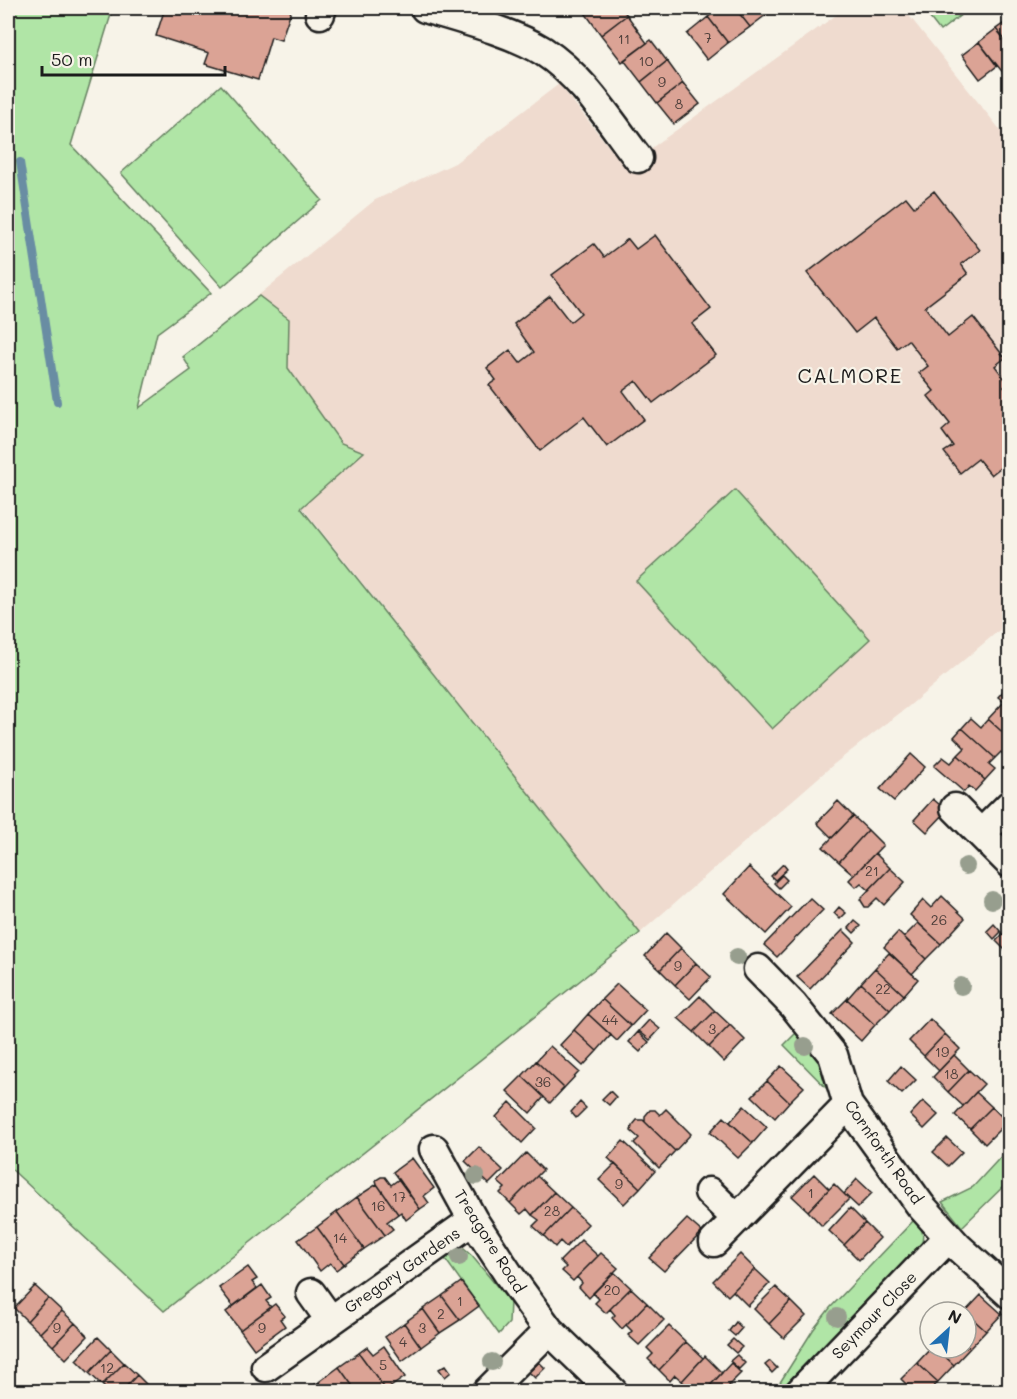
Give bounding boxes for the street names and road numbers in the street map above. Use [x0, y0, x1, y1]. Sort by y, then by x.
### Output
street label: Cornforth Road [841, 1095, 928, 1208]
street label: Treagore Road [450, 1185, 531, 1297]
street label: Gregory Gardens [340, 1222, 464, 1317]
street label: Seymour Close [826, 1266, 921, 1363]

